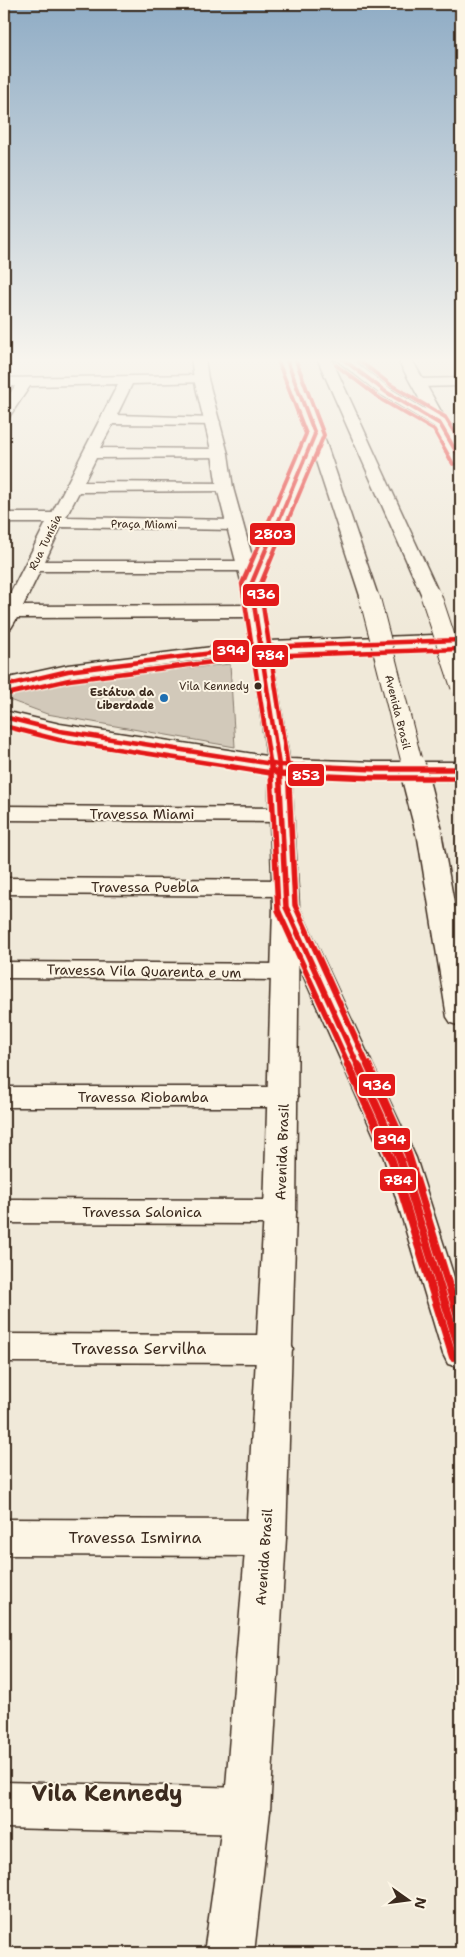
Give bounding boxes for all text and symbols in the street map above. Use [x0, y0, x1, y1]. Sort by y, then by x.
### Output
street label: Rua Tunísia [25, 512, 66, 573]
street label: Praça Miami [111, 516, 177, 533]
line badge: 2803 [249, 522, 296, 546]
text: 2803 [254, 525, 293, 543]
line badge: 936 [242, 583, 280, 607]
text: 936 [246, 585, 276, 603]
line badge: 394 [212, 639, 250, 663]
text: 394 [217, 641, 246, 659]
line badge: 784 [251, 644, 289, 668]
text: 784 [255, 646, 285, 664]
street label: Avenida Brasil [381, 673, 414, 752]
place label: Vila Kennedy [179, 679, 249, 694]
marker: Vila Kennedy [253, 681, 263, 691]
place label: Estátua da Liberdade [90, 685, 154, 713]
marker: Estátua da Liberdade [158, 692, 170, 704]
line badge: 853 [287, 763, 325, 787]
text: 853 [292, 766, 320, 784]
street label: Travessa Miami [90, 805, 194, 823]
street label: Travessa Puebla [91, 878, 199, 896]
street label: Travessa Vila Quarenta e um [46, 960, 242, 982]
line badge: 936 [358, 1073, 396, 1097]
text: 936 [362, 1076, 392, 1094]
street label: Travessa Riobamba [78, 1088, 209, 1106]
street label: Avenida Brasil [271, 1102, 293, 1201]
line badge: 394 [373, 1127, 411, 1151]
text: 394 [378, 1130, 407, 1148]
line badge: 784 [379, 1168, 417, 1192]
text: 784 [383, 1171, 413, 1189]
street label: Travessa Salonica [82, 1203, 202, 1221]
street label: Travessa Servilha [72, 1338, 206, 1359]
street label: Avenida Brasil [252, 1507, 276, 1606]
street label: Travessa Ismirna [69, 1527, 201, 1548]
district label: Vila Kennedy [32, 1779, 182, 1808]
north arrow [382, 1874, 432, 1924]
text: N [411, 1896, 431, 1911]

